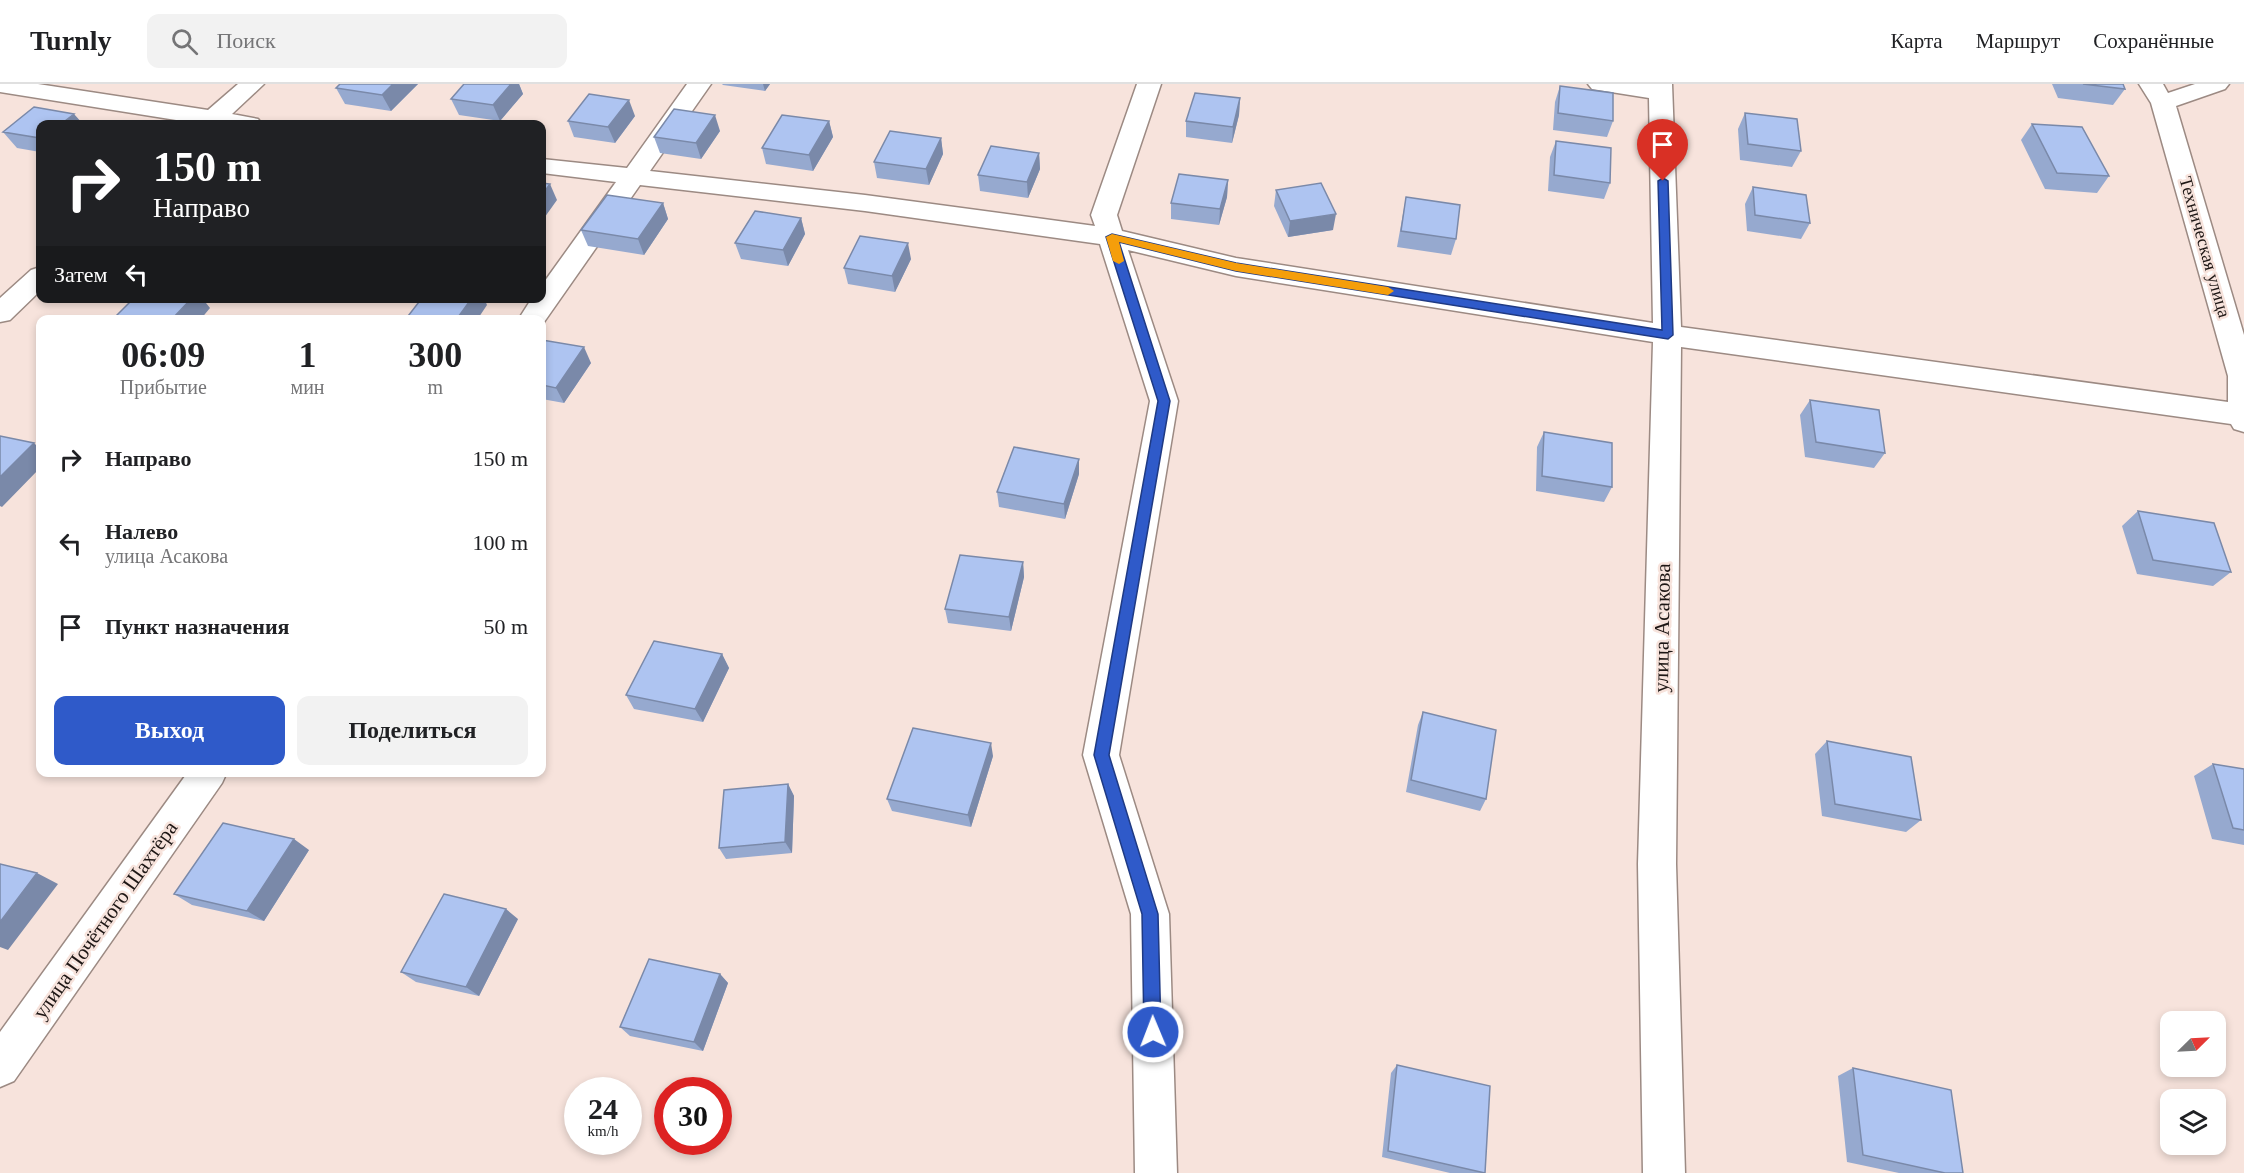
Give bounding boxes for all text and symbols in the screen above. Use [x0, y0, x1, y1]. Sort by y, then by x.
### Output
search box [147, 14, 567, 68]
text: Turnly [30, 25, 111, 56]
icon: search [168, 25, 201, 58]
text: Поиск [216, 28, 276, 53]
text: Карта [1891, 29, 1943, 53]
text: Маршрут [1976, 29, 2060, 53]
text: Сохранённые [2093, 29, 2214, 53]
pin [1637, 119, 1688, 181]
icon: arrive [1646, 128, 1679, 161]
icon: right [54, 144, 132, 222]
text: 150 m [153, 144, 262, 190]
street label: Техническая улица [2175, 174, 2235, 320]
text: Направо [153, 193, 250, 223]
icon: left [120, 258, 153, 291]
text: Затем [54, 262, 108, 287]
text: 06:09 [121, 335, 205, 375]
text: 1 [299, 335, 317, 375]
text: 300 [408, 335, 462, 375]
text: Прибытие [120, 376, 207, 398]
text: мин [291, 376, 325, 398]
text: m [427, 376, 443, 398]
icon: right [54, 443, 87, 476]
text: Направо [105, 446, 191, 471]
text: 150 m [472, 446, 528, 471]
text: Налево [105, 519, 178, 544]
icon: left [54, 527, 87, 560]
text: 100 m [472, 530, 528, 555]
text: улица Асакова [105, 545, 228, 567]
street label: улица Асакова [1649, 563, 1675, 693]
icon: arrive [54, 611, 87, 644]
text: Пункт назначения [105, 614, 290, 639]
text: 50 m [483, 614, 528, 639]
button: Выход [54, 696, 285, 765]
button: Поделиться [297, 696, 528, 765]
street label: улица Почётного Шахтёра [28, 816, 183, 1023]
position arrow [1121, 1000, 1185, 1064]
north arrow [2160, 1011, 2226, 1077]
map controls [2160, 1011, 2226, 1155]
speed limit sign: 30 [654, 1077, 732, 1155]
button: layers [2160, 1089, 2226, 1155]
text: 24 [588, 1092, 618, 1125]
text: km/h [588, 1123, 618, 1139]

